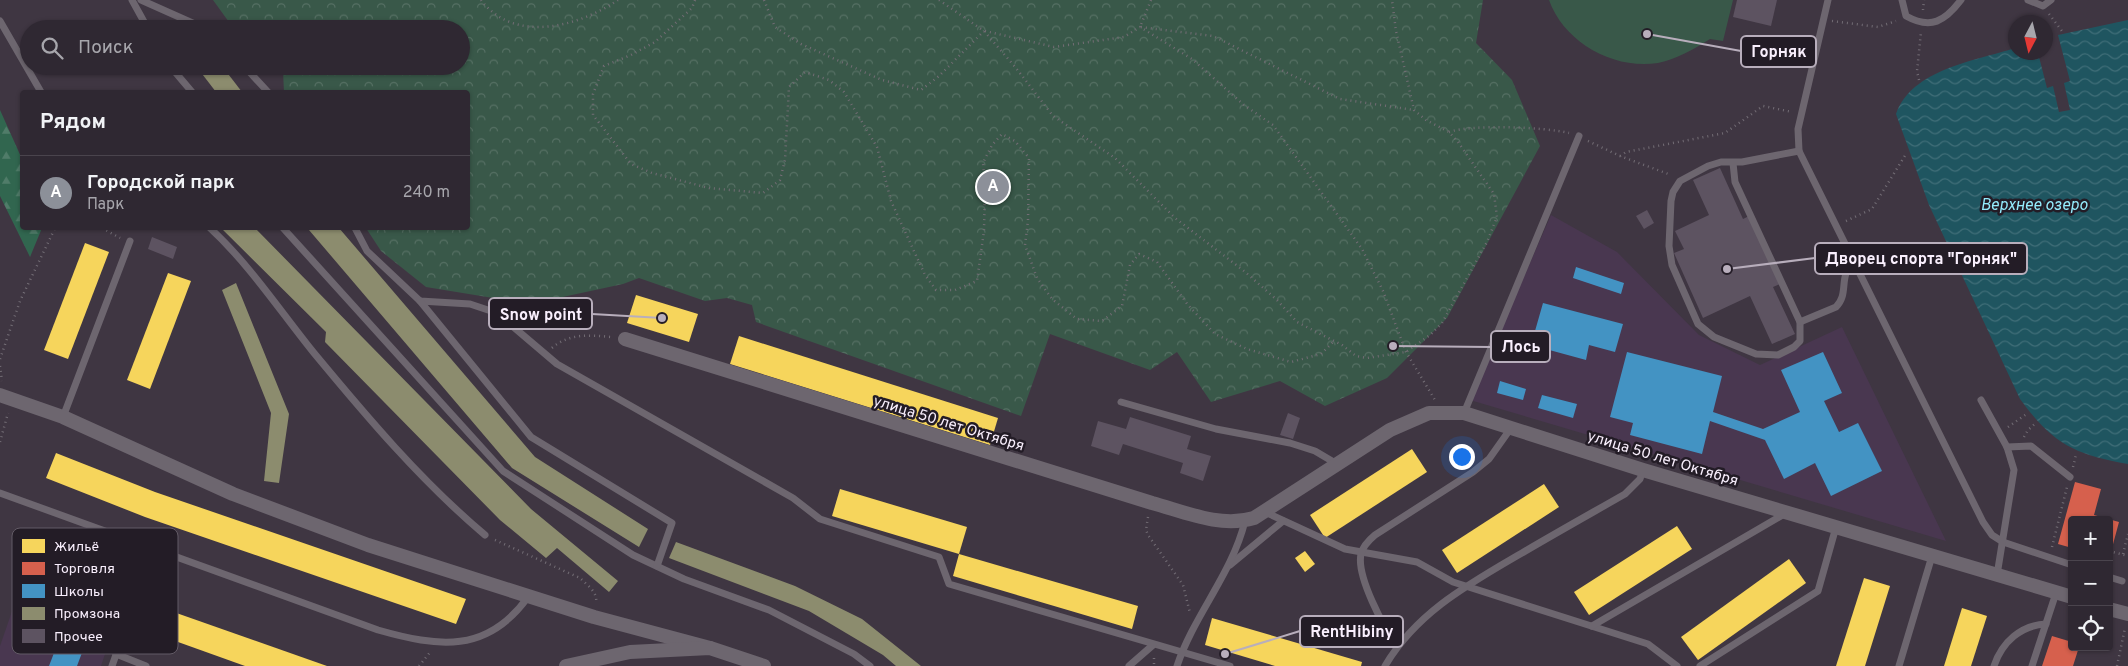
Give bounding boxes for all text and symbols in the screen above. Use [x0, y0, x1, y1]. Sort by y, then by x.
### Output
north arrow [2008, 15, 2053, 60]
search box [20, 20, 470, 75]
icon: search [38, 34, 66, 62]
text: Поиск [78, 36, 134, 60]
callout: Горняк [1741, 36, 1816, 67]
text: Горняк [1751, 43, 1807, 63]
text: Рядом [40, 109, 106, 136]
pin: A [977, 168, 1009, 206]
text: Городской парк [87, 171, 235, 195]
text: A [50, 183, 62, 203]
text: 240 m [403, 183, 450, 203]
text: Парк [87, 195, 124, 215]
water label: Верхнее озеро [1981, 196, 2088, 216]
callout: Дворец спорта "Горняк" [1815, 243, 2027, 274]
text: Дворец спорта "Горняк" [1825, 250, 2017, 270]
callout: Snow point [489, 298, 592, 329]
text: Snow point [500, 306, 582, 326]
callout: Лось [1491, 331, 1550, 362]
text: Лось [1501, 338, 1541, 358]
street label: улица 50 лет Октября [871, 392, 1026, 456]
street label: улица 50 лет Октября [1585, 427, 1740, 491]
your location [1449, 444, 1475, 470]
map controls [2068, 516, 2113, 651]
button: + [2068, 516, 2113, 561]
legend [12, 528, 178, 654]
text: Жильё [54, 539, 99, 556]
text: Торговля [54, 561, 115, 578]
button: − [2068, 561, 2113, 606]
text: Школы [54, 584, 104, 601]
text: Промзона [54, 606, 120, 623]
button: locate [2068, 606, 2113, 651]
callout: RentHibiny [1300, 616, 1403, 647]
text: RentHibiny [1310, 623, 1394, 643]
text: Прочее [54, 629, 103, 646]

